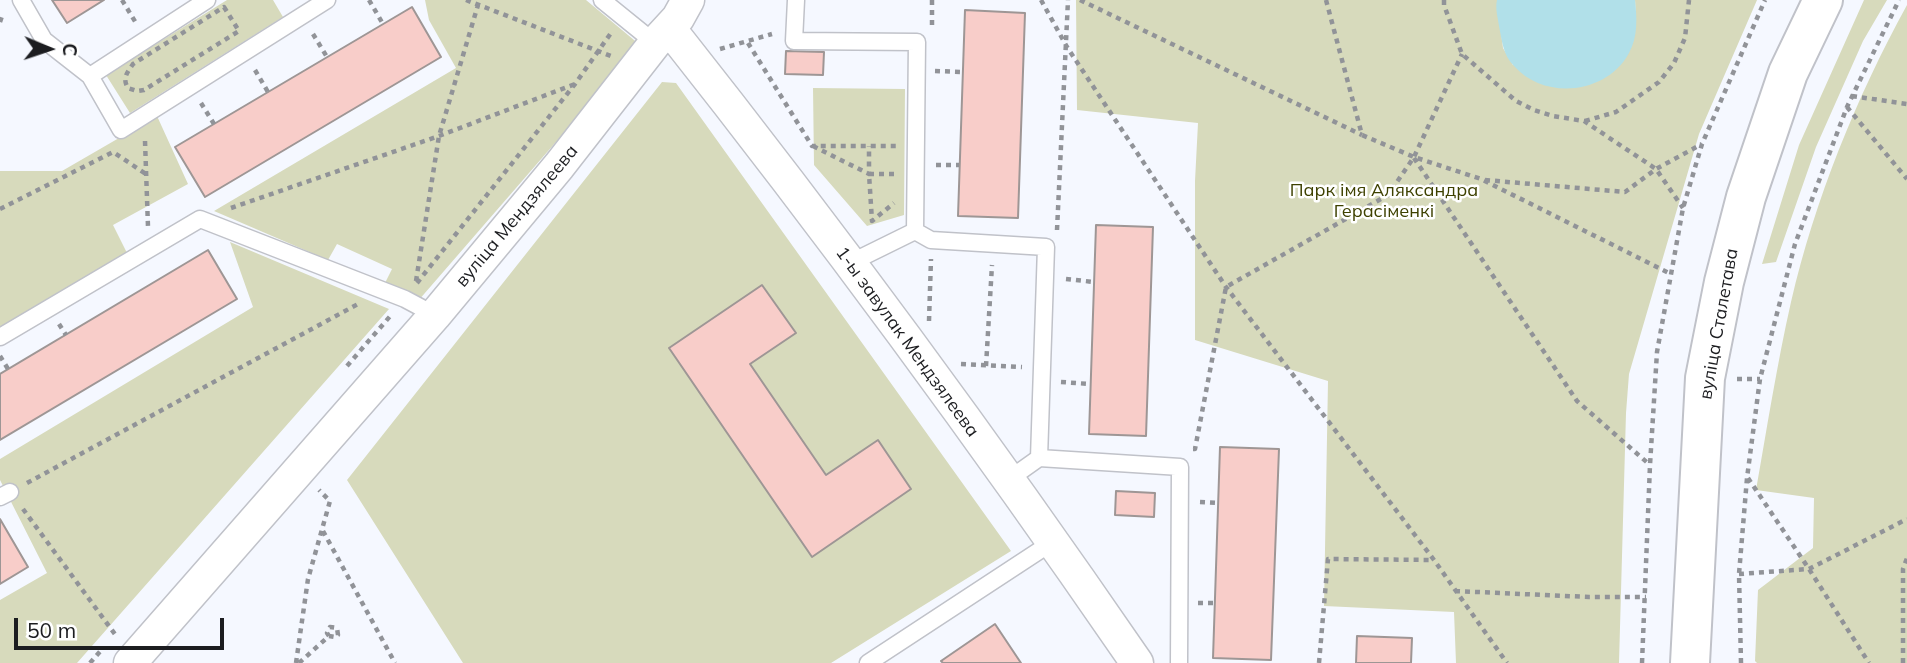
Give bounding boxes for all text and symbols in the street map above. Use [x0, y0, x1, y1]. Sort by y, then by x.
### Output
north arrow [14, 14, 84, 84]
text: С [58, 43, 82, 57]
street label: вуліца Мендзялеева [451, 141, 583, 291]
park label: Парк імя Аляксандра Герасіменкі [1290, 180, 1478, 222]
street label: 1-ы завулак Мендзялеева [831, 243, 983, 441]
street label: вуліца Сталетава [1695, 247, 1743, 401]
scale bar [18, 604, 228, 648]
text: 50 m [27, 617, 76, 643]

